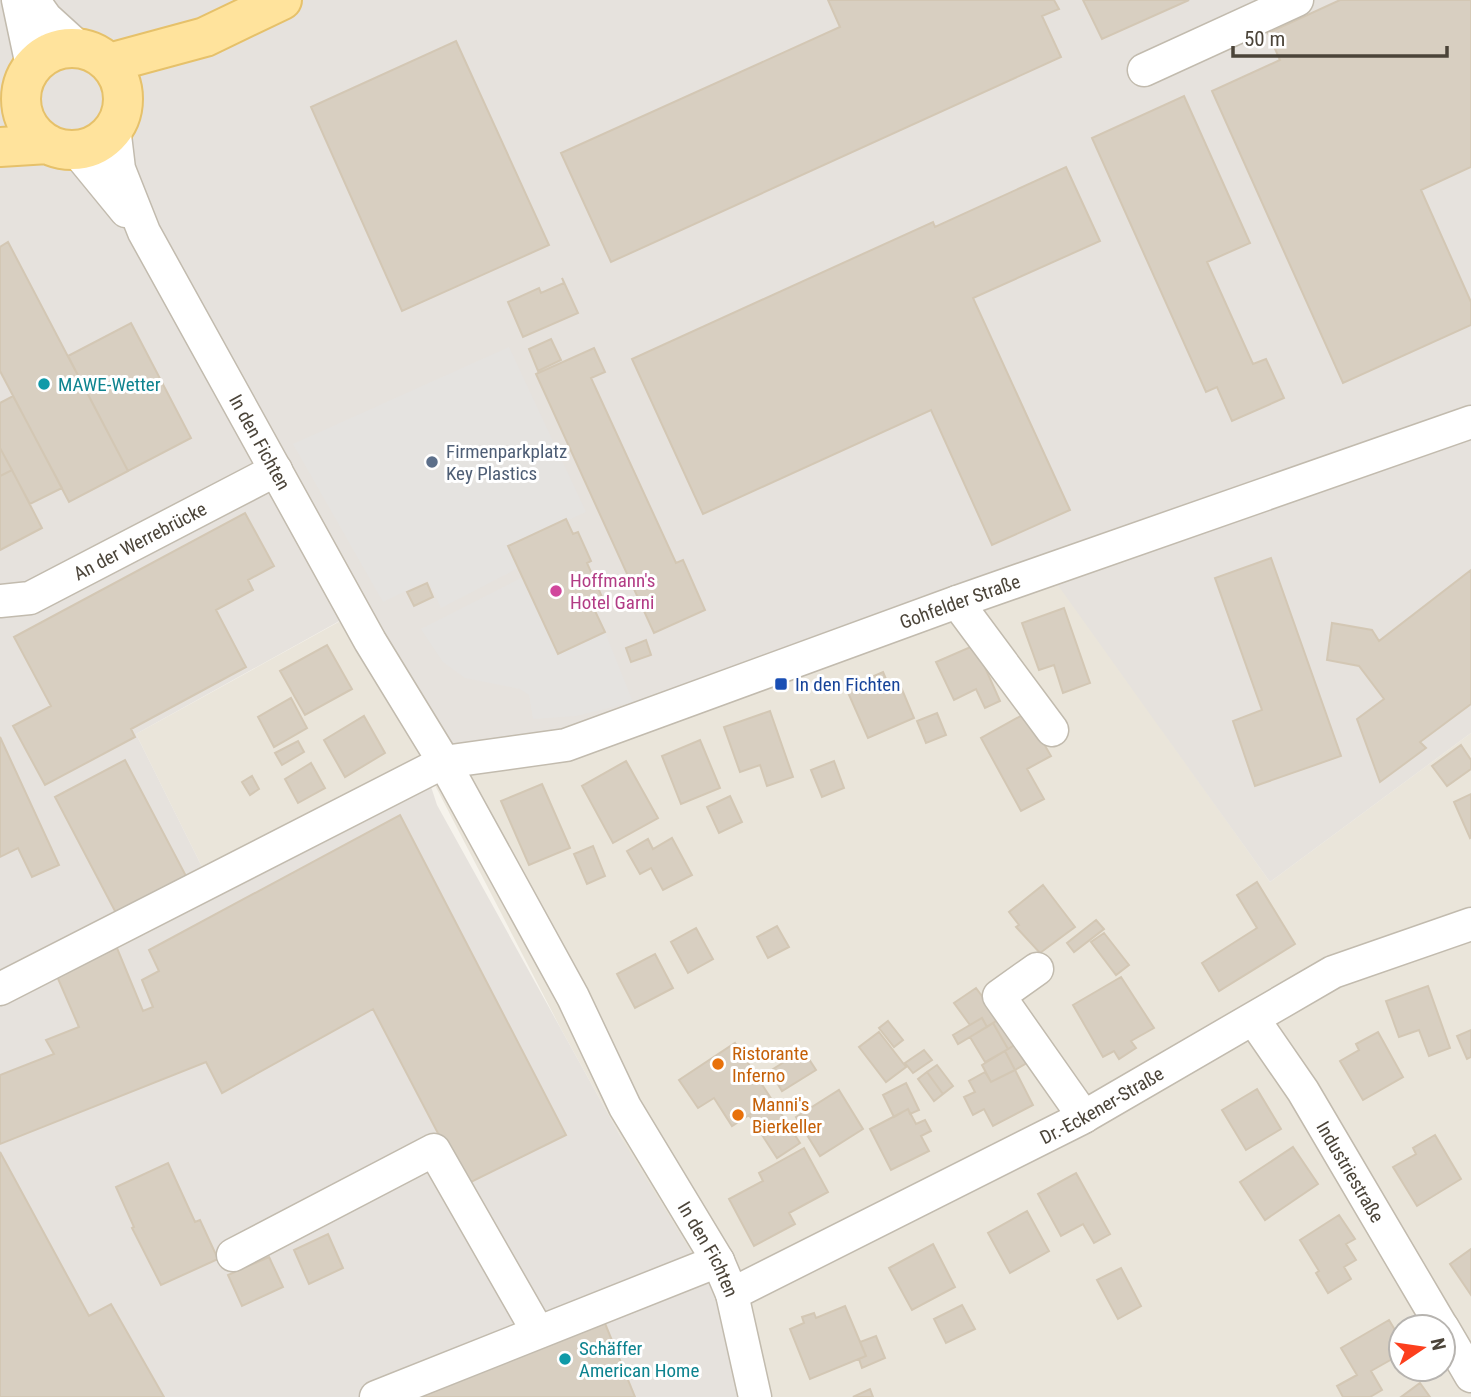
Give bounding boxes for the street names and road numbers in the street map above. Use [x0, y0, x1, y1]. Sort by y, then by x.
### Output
street label: In den Fichten [224, 391, 295, 494]
street label: An der Werrebrücke [70, 497, 211, 585]
street label: Gohfelder Straße [897, 570, 1023, 634]
street label: Dr.-Eckener-Straße [1036, 1062, 1168, 1149]
street label: Industriestraße [1311, 1117, 1389, 1227]
street label: In den Fichten [673, 1197, 743, 1301]

